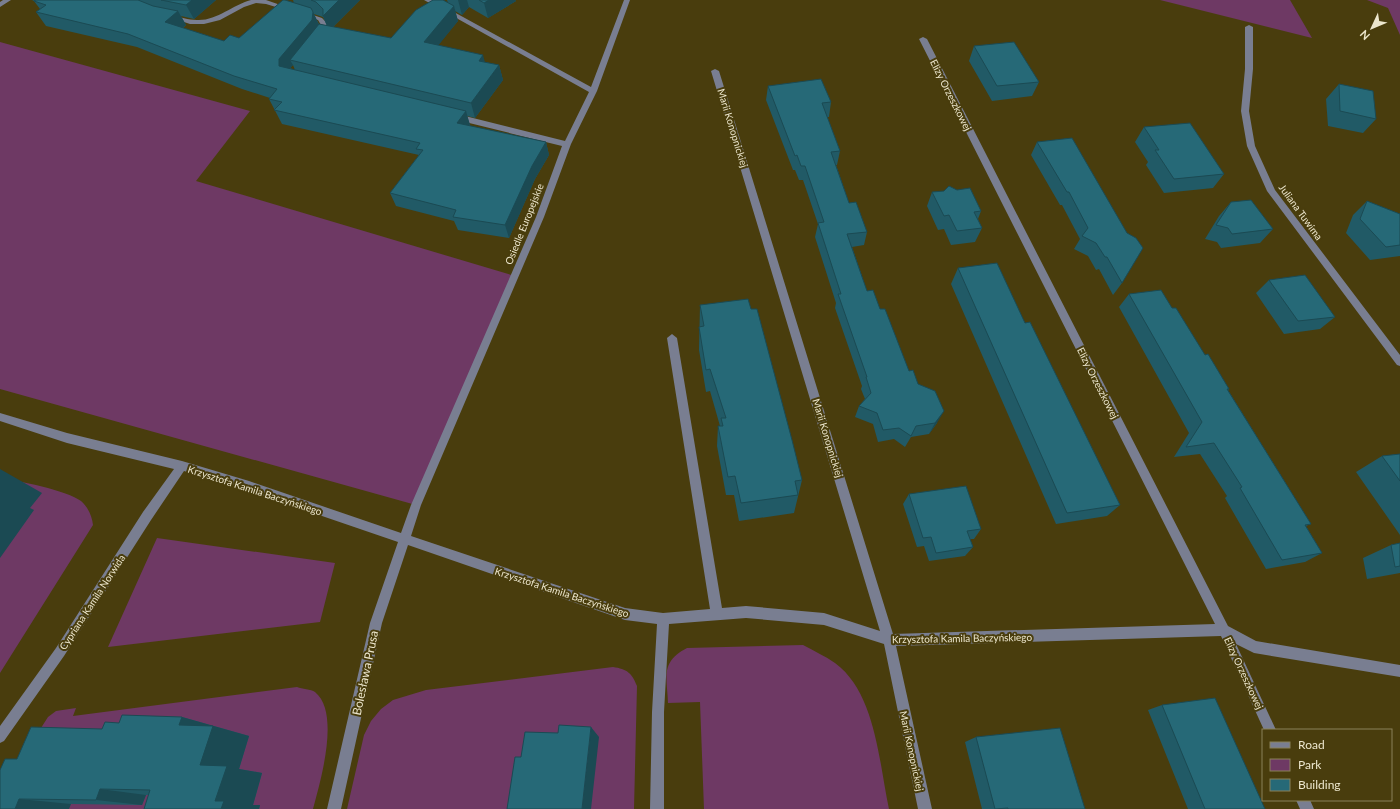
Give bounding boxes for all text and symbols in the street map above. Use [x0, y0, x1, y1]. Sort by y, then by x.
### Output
north arrow [1352, 8, 1392, 48]
text: N [1357, 28, 1372, 43]
street label: Elizy Orzeszkowej [928, 57, 974, 133]
street label: Marii Konopnickiej [715, 87, 751, 169]
street label: Osiedle Europejskie [502, 182, 546, 266]
street label: Juliana Tuwima [1277, 182, 1325, 242]
street label: Elizy Orzeszkowej [1075, 345, 1121, 421]
street label: Marii Konopnickiej [810, 397, 846, 479]
street label: Krzysztofa Kamila Baczyńskiego [186, 463, 324, 517]
street label: Cypriana Kamila Norwida [57, 552, 127, 652]
street label: Krzysztofa Kamila Baczyńskiego [493, 565, 631, 619]
street label: Bolesława Prusa [349, 629, 381, 717]
street label: Krzysztofa Kamila Baczyńskiego [892, 631, 1033, 645]
street label: Elizy Orzeszkowej [1222, 635, 1266, 711]
street label: Marii Konopnickiej [898, 710, 926, 792]
legend [1262, 729, 1392, 801]
text: Road [1298, 737, 1325, 752]
text: Park [1298, 757, 1322, 772]
text: Building [1298, 777, 1341, 792]

